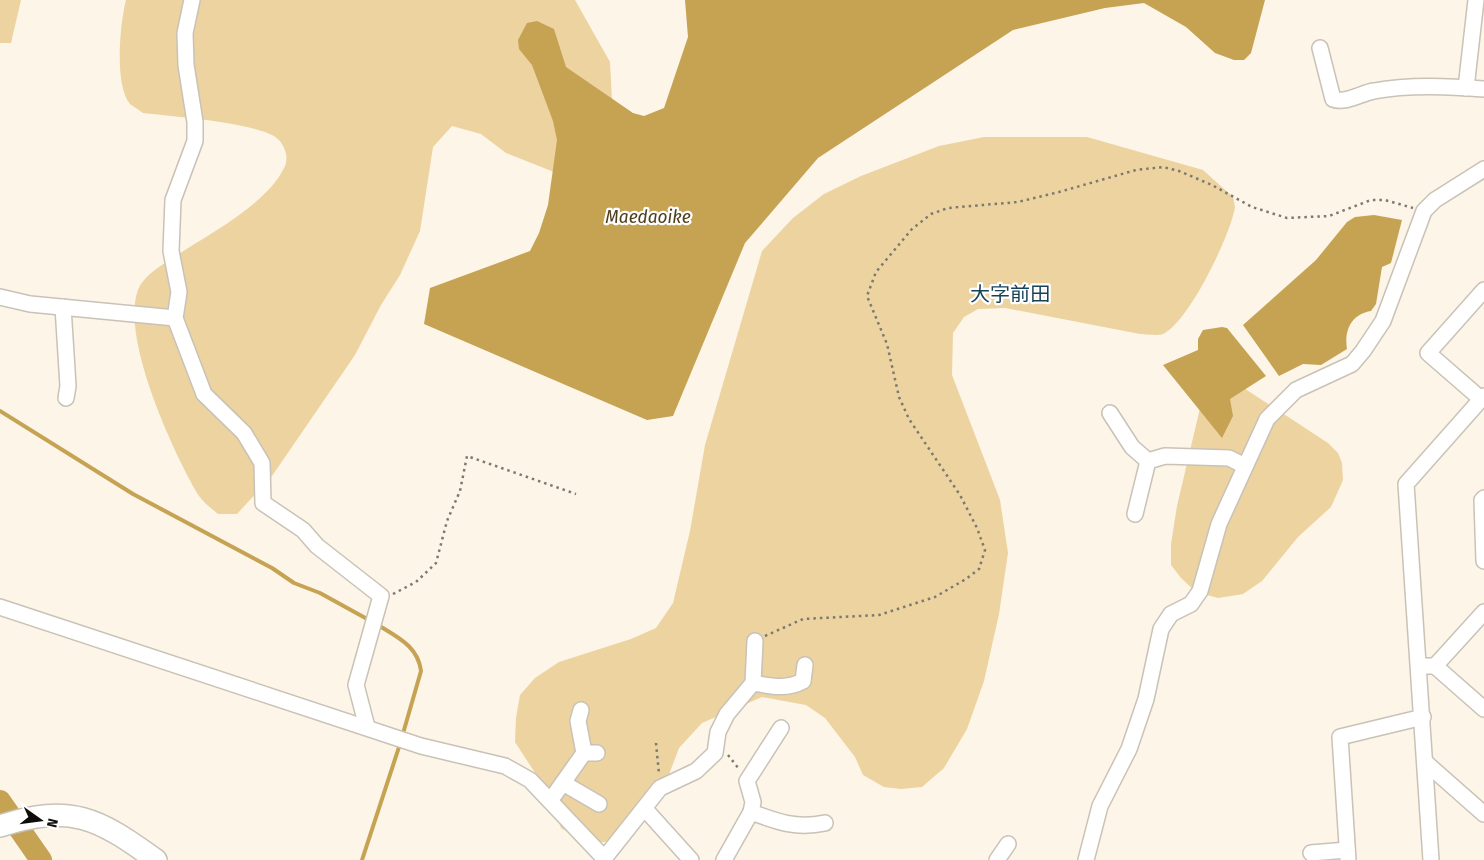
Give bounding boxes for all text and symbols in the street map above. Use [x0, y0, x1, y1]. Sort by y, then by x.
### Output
water label: Maedaoike [605, 205, 691, 228]
district label: 大字前田 [970, 282, 1050, 306]
north arrow [15, 795, 65, 845]
text: N [43, 817, 61, 829]

